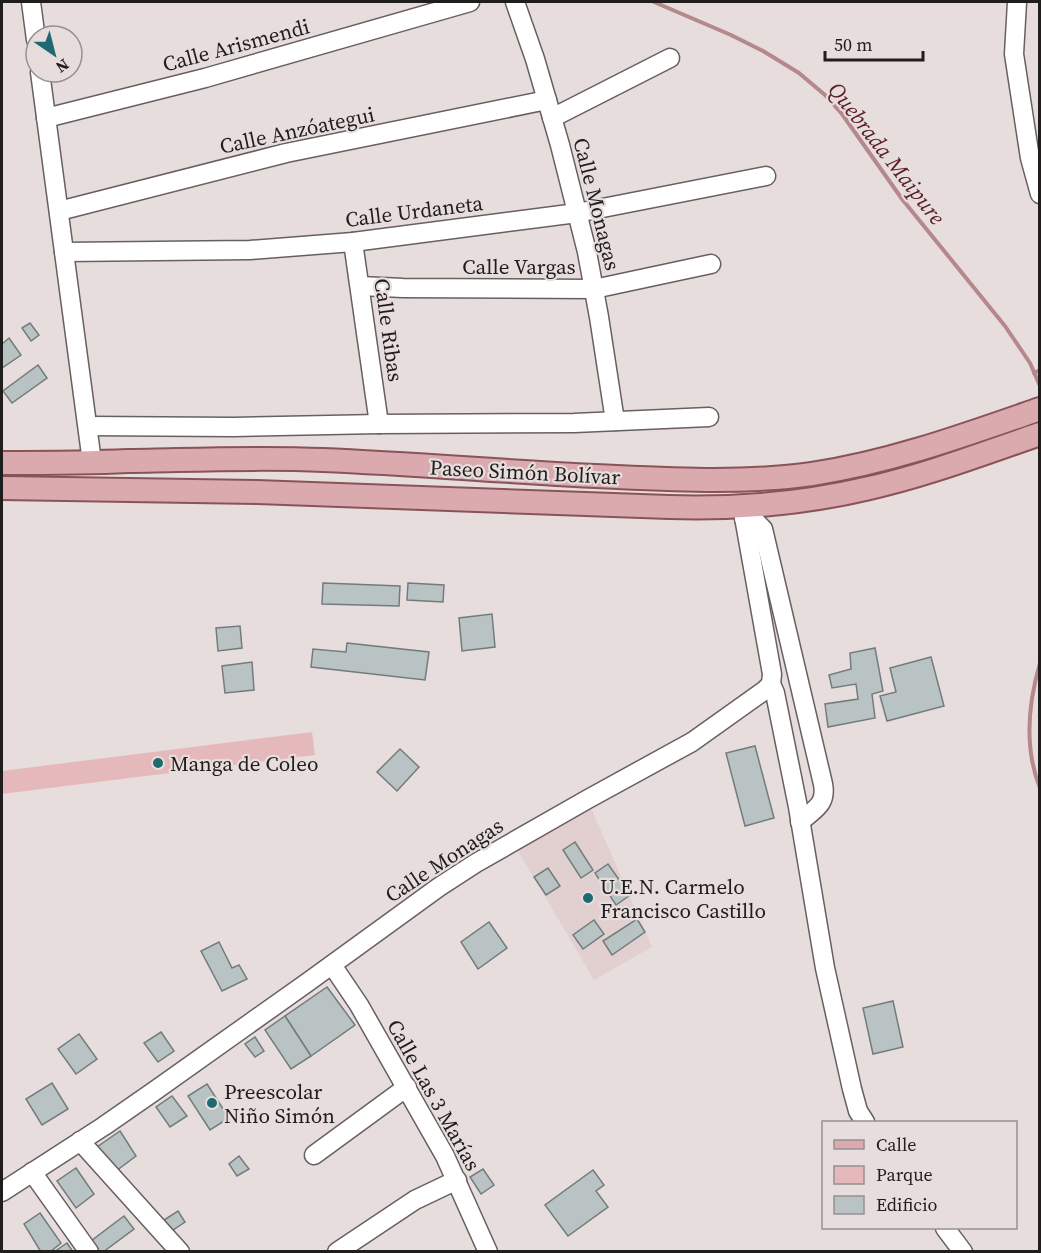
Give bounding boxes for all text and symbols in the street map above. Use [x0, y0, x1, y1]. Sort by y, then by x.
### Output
street label: Calle Arismendi [159, 11, 313, 79]
north arrow [24, 24, 84, 84]
scale bar [825, 24, 922, 62]
text: 50 m [834, 32, 872, 57]
text: N [51, 54, 74, 79]
water label: Quebrada Maipure [822, 75, 952, 231]
street label: Calle Anzóategui [217, 99, 377, 161]
street label: Calle Monagas [567, 135, 627, 273]
street label: Calle Urdaneta [343, 188, 485, 234]
street label: Calle Vargas [462, 252, 576, 281]
street label: Calle Ribas [367, 277, 411, 383]
street label: Paseo Simón Bolívar [429, 453, 621, 491]
place label: Manga de Coleo [170, 749, 318, 778]
marker: Manga de Coleo [151, 756, 165, 770]
street label: Calle Monagas [379, 811, 509, 909]
place label: U.E.N. Carmelo Francisco Castillo [600, 872, 766, 925]
marker: U.E.N. Carmelo Francisco Castillo [581, 891, 595, 905]
street label: Calle Las 3 Marías [380, 1014, 488, 1176]
place label: Preescolar Niño Simón [224, 1077, 335, 1130]
marker: Preescolar Niño Simón [205, 1096, 219, 1110]
legend [822, 1121, 1017, 1229]
text: Calle [876, 1132, 916, 1157]
text: Parque [876, 1162, 933, 1187]
text: Edificio [876, 1192, 937, 1217]

